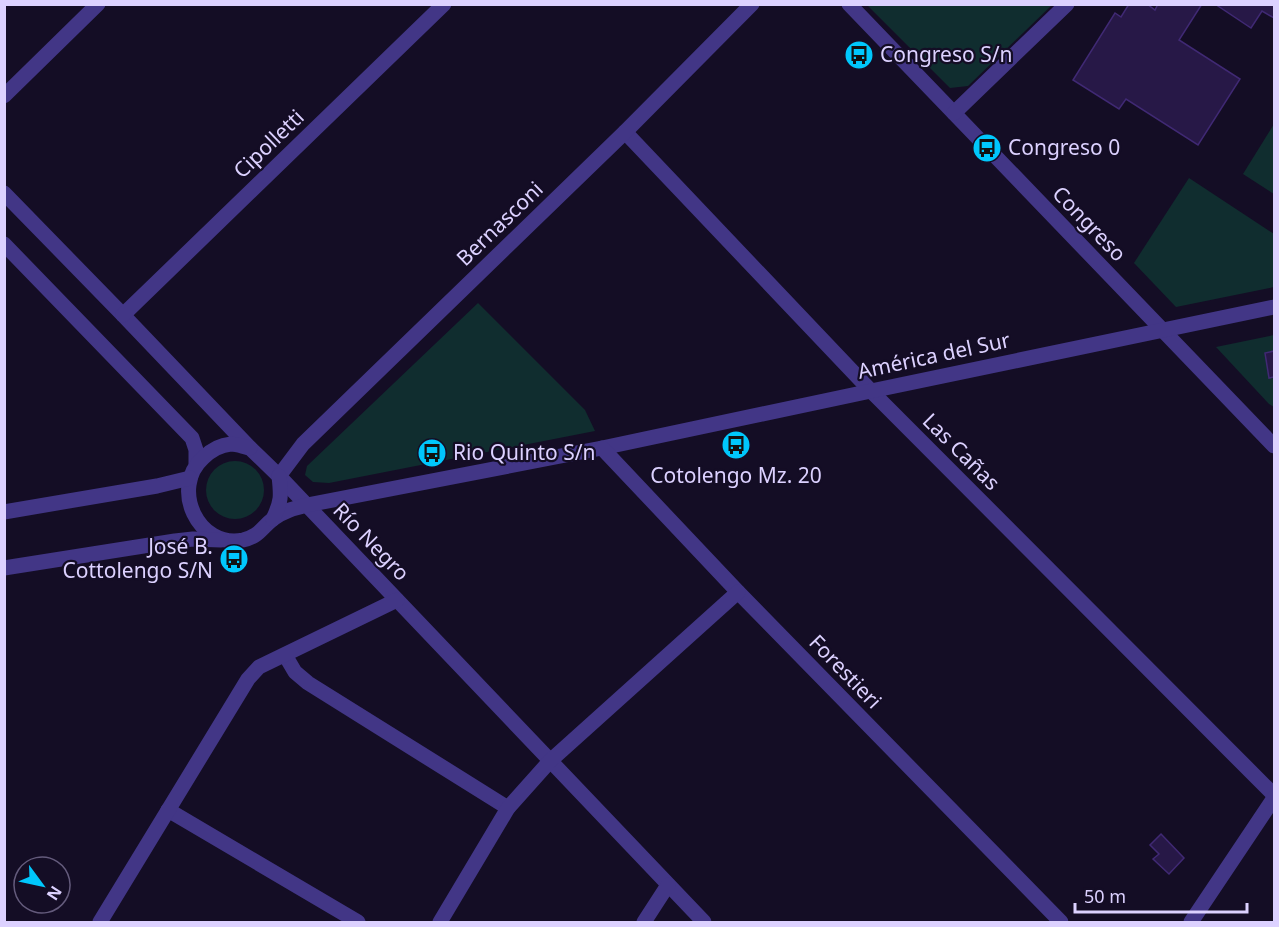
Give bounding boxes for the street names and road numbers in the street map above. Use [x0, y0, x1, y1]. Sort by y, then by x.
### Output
street label: Cipolletti [227, 103, 310, 184]
street label: Bernasconi [450, 175, 549, 272]
street label: Congreso [1047, 180, 1133, 267]
street label: América del Sur [855, 325, 1013, 385]
street label: Las Cañas [917, 407, 1006, 496]
street label: Río Negro [327, 496, 416, 586]
street label: Forestieri [803, 628, 888, 714]

